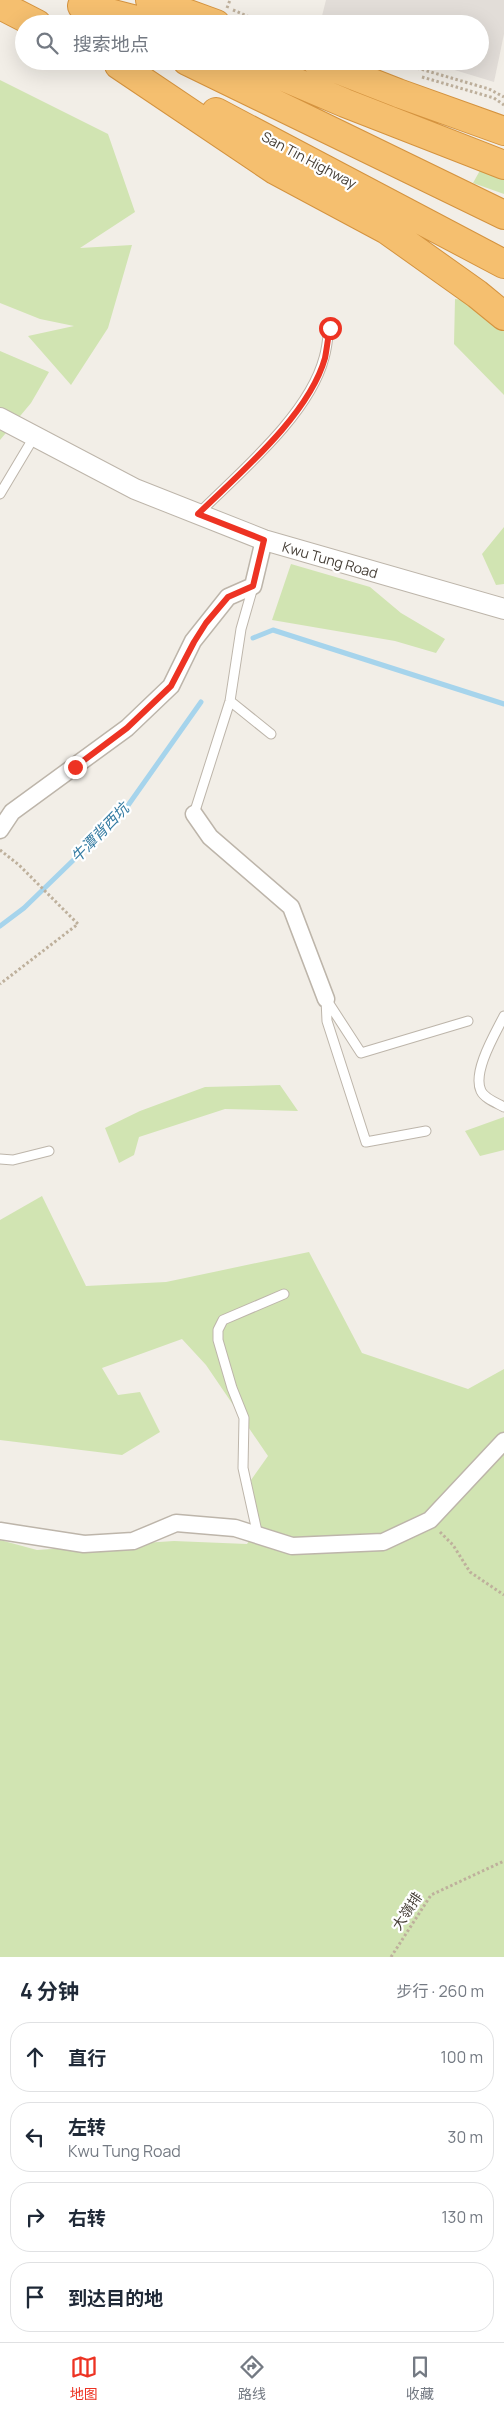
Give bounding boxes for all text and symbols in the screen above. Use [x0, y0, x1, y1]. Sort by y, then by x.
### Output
search box [15, 15, 489, 70]
icon: search [33, 29, 61, 57]
text: 搜索地点 [73, 31, 149, 57]
street label: San Tin Highway [259, 127, 360, 193]
route start [319, 317, 342, 340]
street label: Kwu Tung Road [280, 537, 380, 582]
route end [64, 756, 87, 779]
water label: 牛潭背西坑 [66, 797, 135, 867]
street label: 大嶺排 [387, 1888, 426, 1933]
text: 4 分钟 [20, 1977, 79, 2005]
text: 步行 · 260 m [396, 1980, 484, 2002]
icon: ahead [21, 2043, 49, 2071]
text: 直行 [68, 2045, 106, 2071]
text: 100 m [440, 2046, 483, 2068]
text: 左转 [68, 2114, 106, 2140]
icon: left [21, 2123, 49, 2151]
text: 30 m [448, 2126, 483, 2148]
text: Kwu Tung Road [68, 2140, 181, 2162]
icon: right [21, 2203, 49, 2231]
text: 右转 [68, 2205, 106, 2231]
text: 130 m [441, 2206, 483, 2228]
icon: arrive [21, 2283, 49, 2311]
text: 到达目的地 [68, 2285, 163, 2311]
tab: 地图 [70, 2353, 98, 2403]
tab: 路线 [238, 2353, 266, 2403]
tab: 收藏 [406, 2353, 434, 2403]

